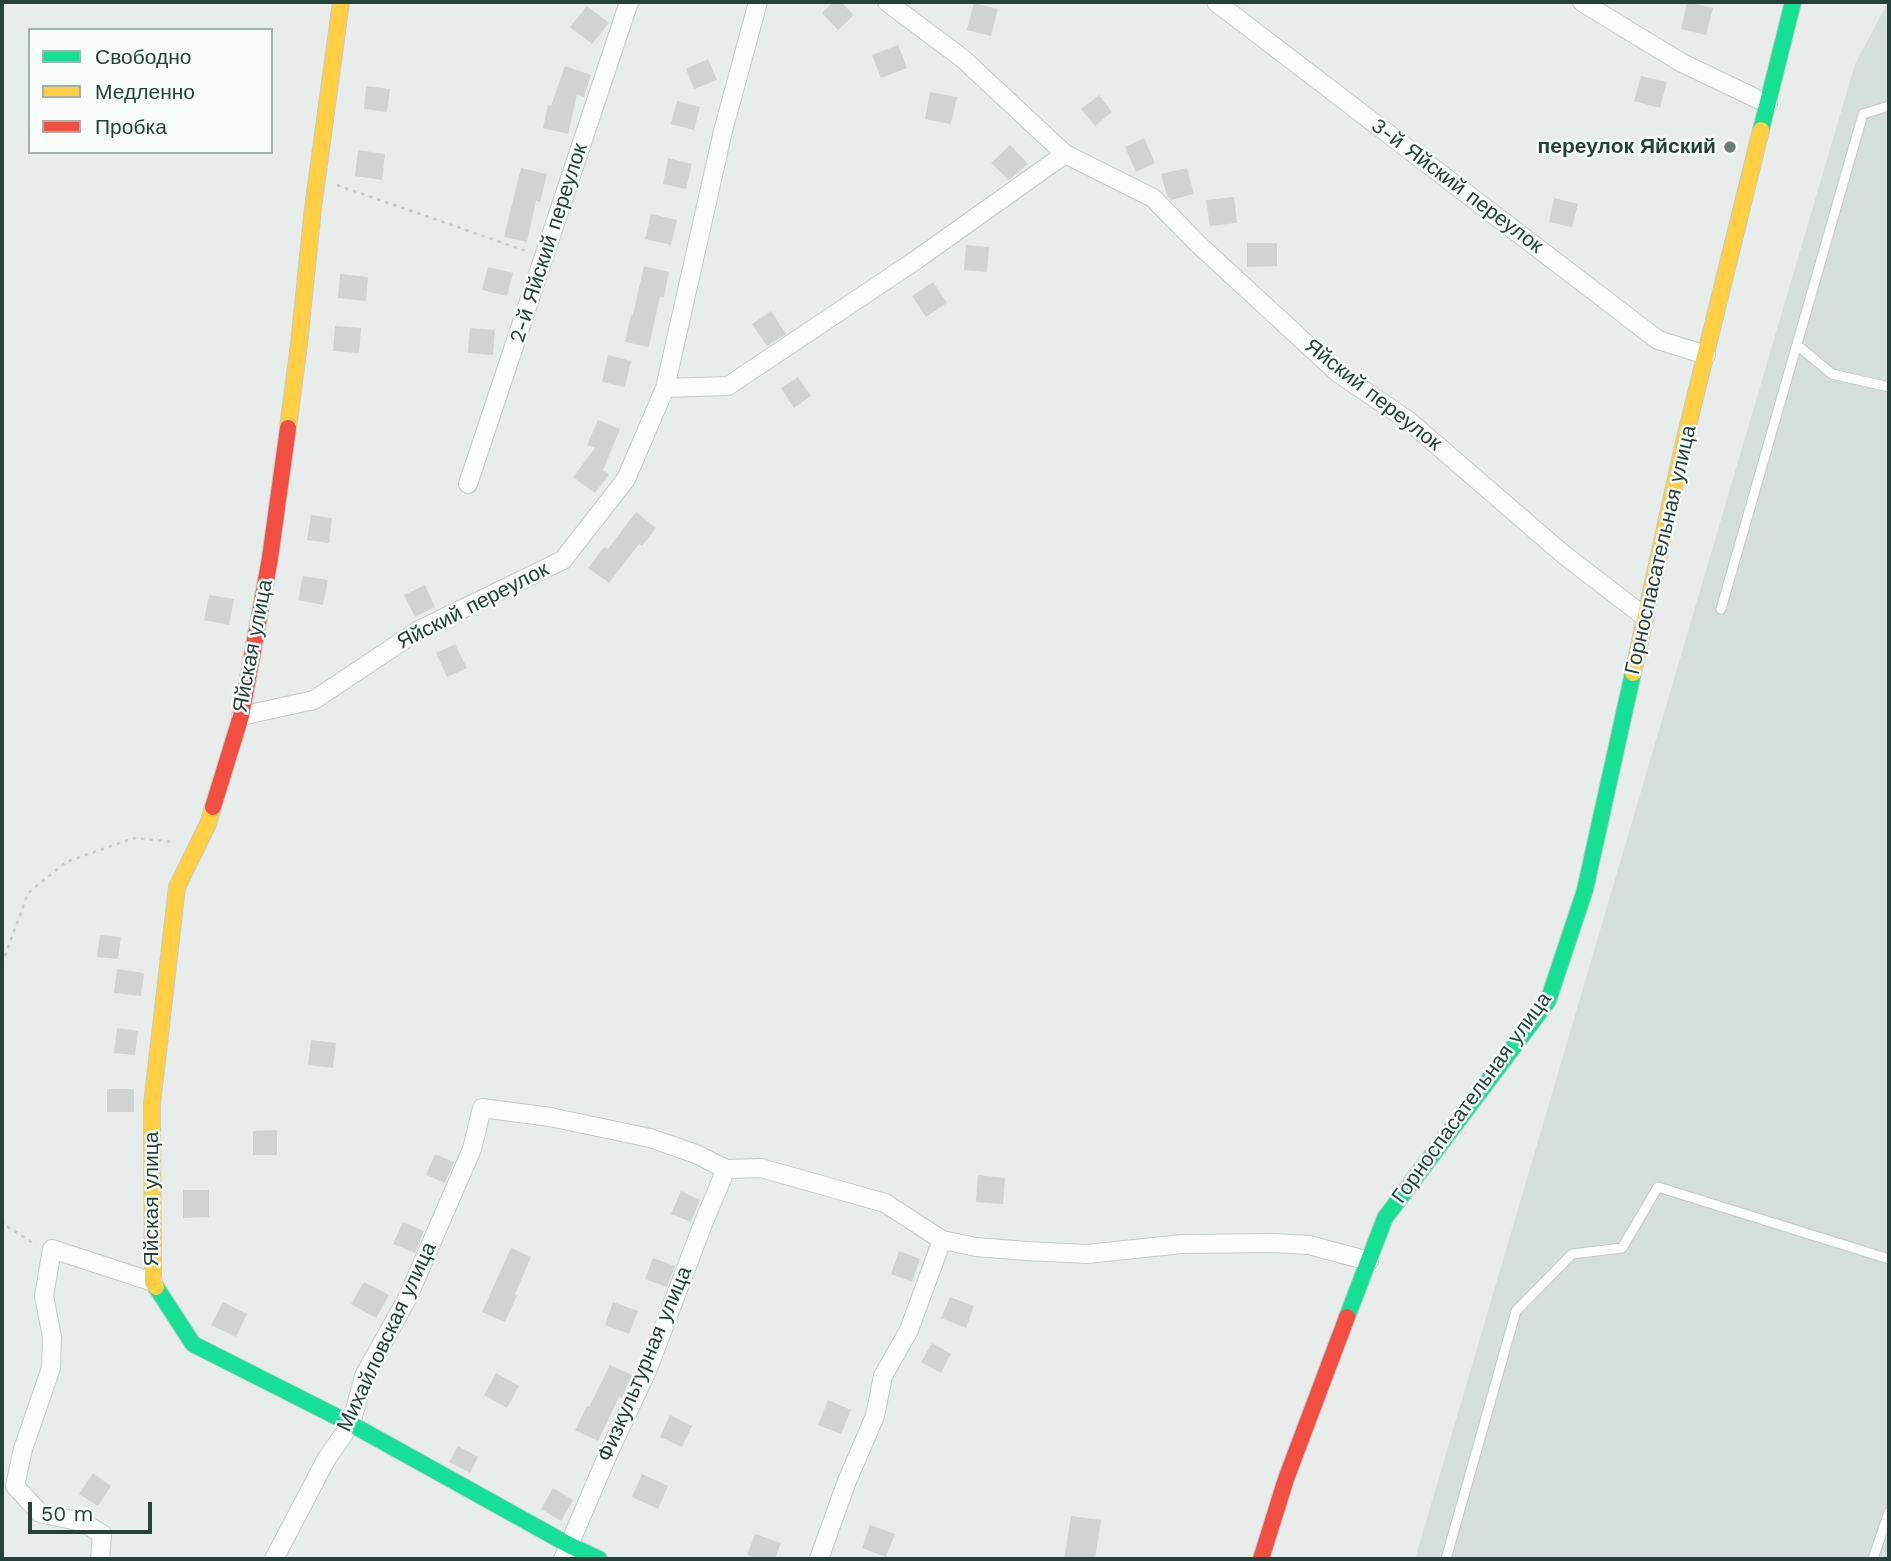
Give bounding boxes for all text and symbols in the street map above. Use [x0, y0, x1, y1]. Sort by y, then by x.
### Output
legend [28, 28, 273, 154]
text: Свободно [95, 44, 192, 69]
text: Медленно [95, 79, 195, 104]
street label: 3-й Яйский переулок [1366, 113, 1548, 259]
text: Пробка [95, 114, 167, 139]
place label: переулок Яйский [1538, 134, 1716, 160]
marker: переулок Яйский [1722, 139, 1738, 155]
street label: 2-й Яйский переулок [505, 140, 593, 346]
street label: Яйский переулок [1300, 334, 1446, 456]
street label: Горноспасательная улица [1620, 423, 1702, 677]
street label: Яйский переулок [393, 557, 553, 655]
street label: Яйская улица [228, 577, 278, 715]
street label: Горноспасательная улица [1387, 987, 1557, 1209]
street label: Яйская улица [139, 1132, 165, 1266]
street label: Михайловская улица [332, 1238, 442, 1436]
street label: Физкультурная улица [592, 1263, 698, 1465]
scale bar [32, 1488, 156, 1532]
text: 50 m [41, 1501, 93, 1526]

